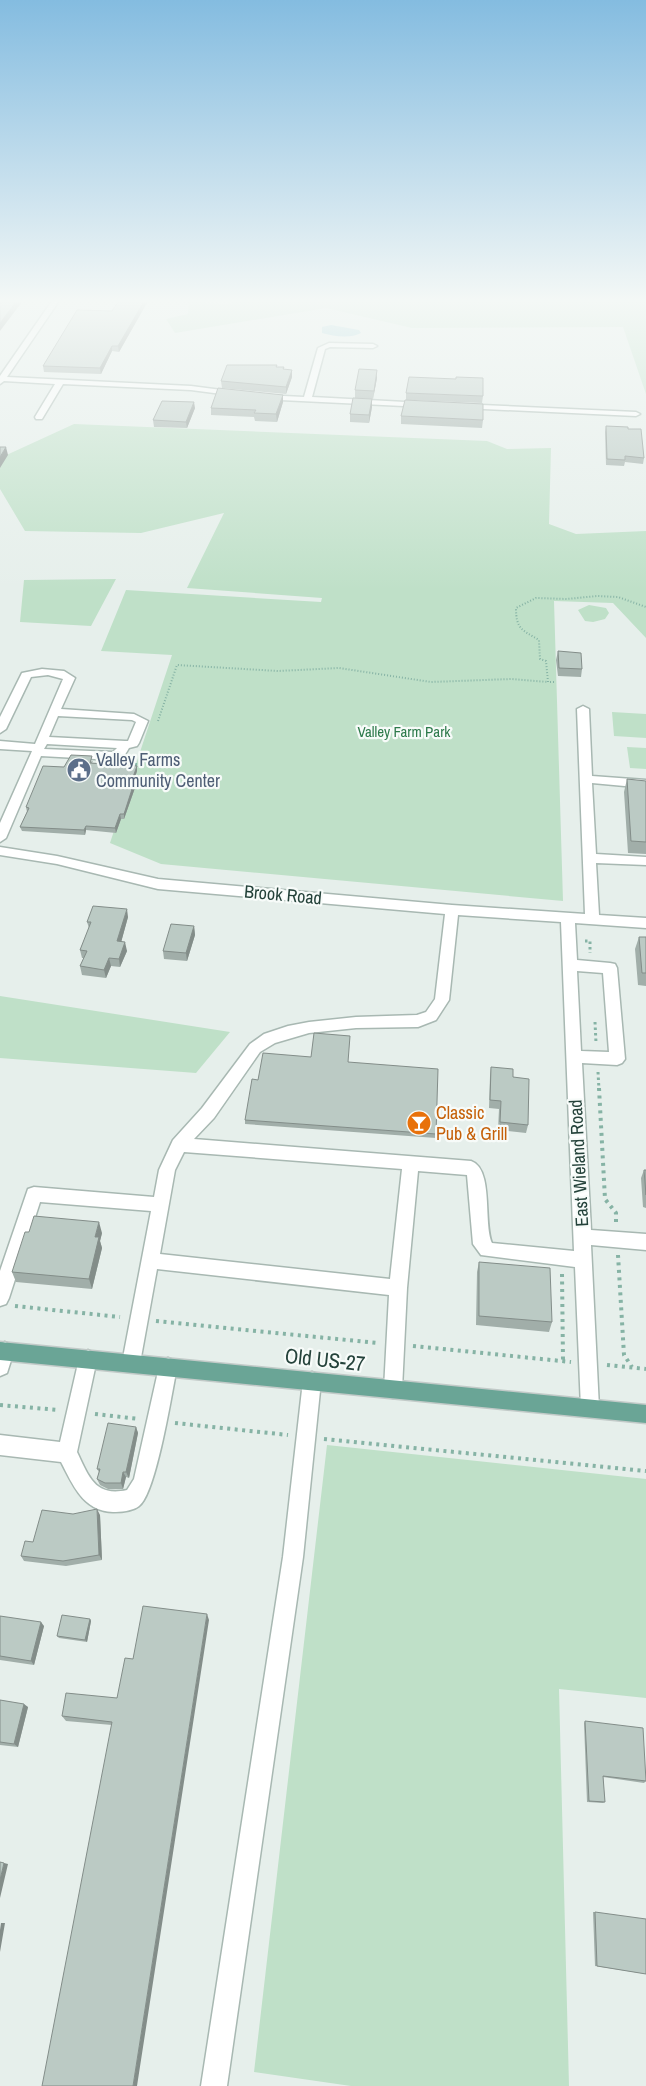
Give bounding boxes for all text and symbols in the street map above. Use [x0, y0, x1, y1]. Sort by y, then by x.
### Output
park label: Valley Farm Park [358, 721, 451, 742]
place label: Valley Farms Community Center [96, 747, 220, 793]
public building icon: Valley Farms Community Center [66, 757, 92, 783]
street label: Brook Road [243, 879, 323, 910]
street label: East Wieland Road [563, 1099, 594, 1227]
place label: Classic Pub & Grill [436, 1100, 507, 1146]
bar icon: Classic Pub & Grill [406, 1110, 432, 1136]
street label: Old US-27 [284, 1341, 367, 1378]

